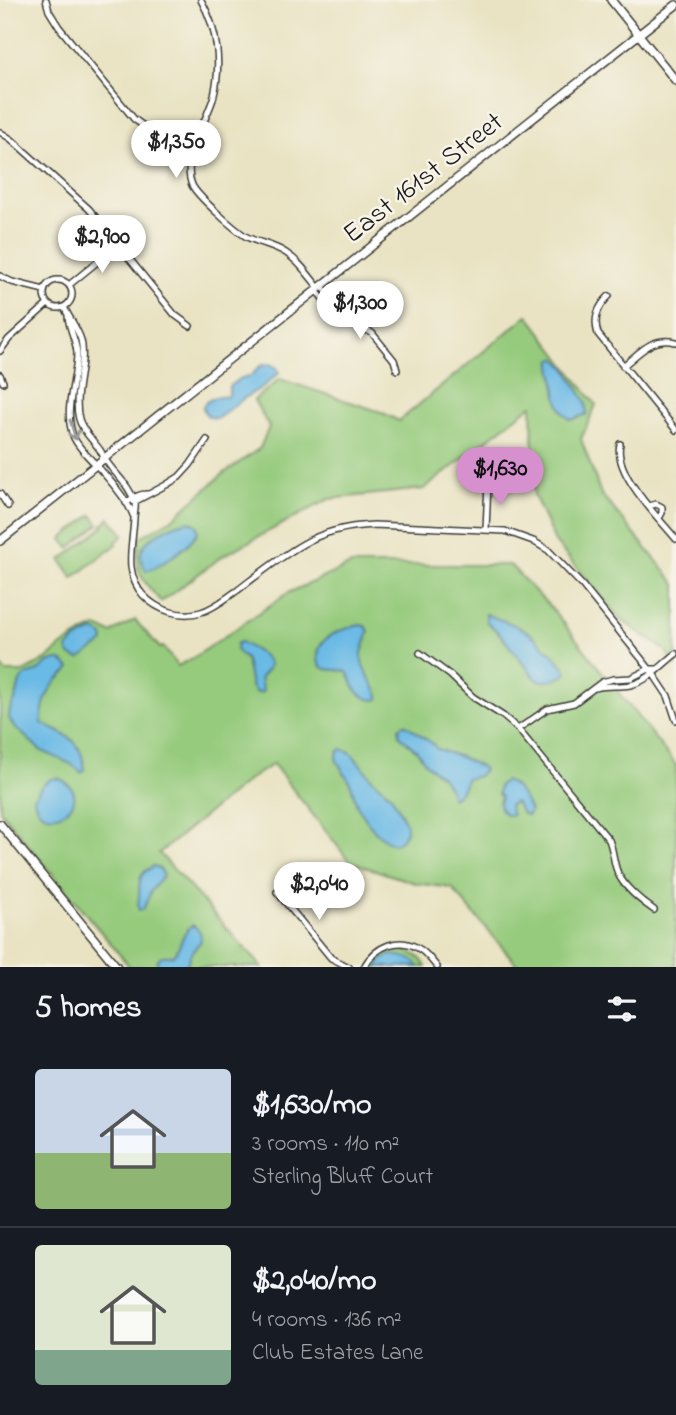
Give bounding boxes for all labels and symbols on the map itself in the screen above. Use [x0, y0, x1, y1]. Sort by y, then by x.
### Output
street label: East 161st Street [335, 103, 513, 255]
pin: $1,350 [119, 120, 233, 180]
pin: $2,900 [45, 216, 159, 275]
pin: $1,300 [303, 282, 417, 341]
one-way arrow [68, 419, 81, 441]
pin: $1,630 [443, 448, 557, 507]
pin: $2,040 [262, 862, 376, 922]

